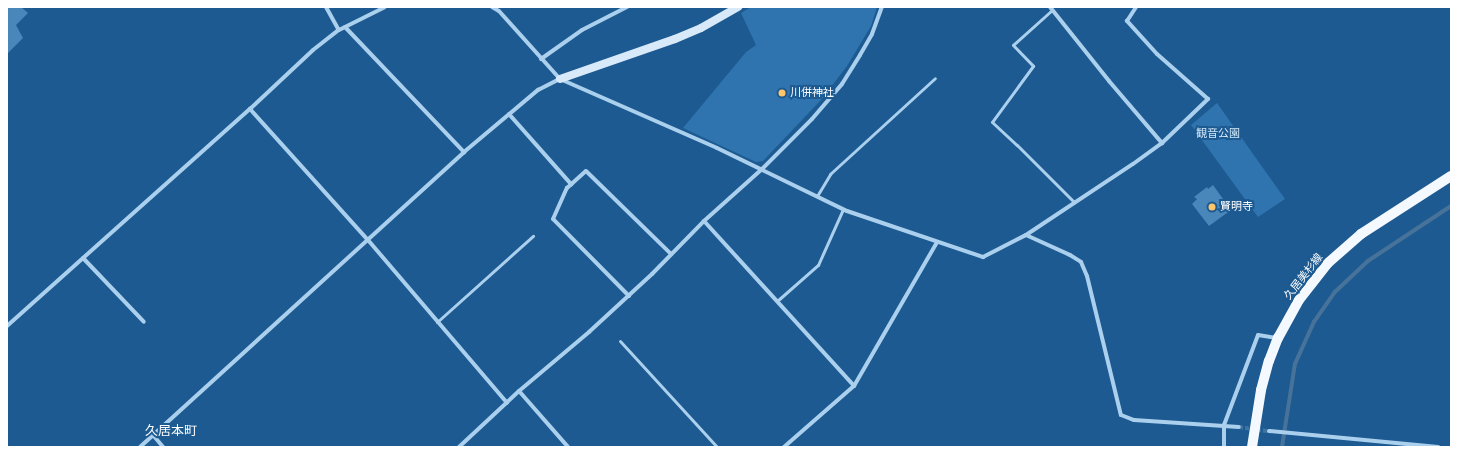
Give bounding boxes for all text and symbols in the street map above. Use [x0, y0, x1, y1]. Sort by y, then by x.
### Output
place label: 川併神社 [790, 86, 834, 100]
marker: 川併神社 [777, 88, 787, 98]
park label: 観音公園 [1196, 127, 1240, 141]
place label: 賢明寺 [1220, 200, 1253, 214]
marker: 賢明寺 [1207, 202, 1217, 212]
street label: 久居美杉線 [1282, 251, 1326, 303]
district label: 久居本町 [145, 423, 197, 439]

